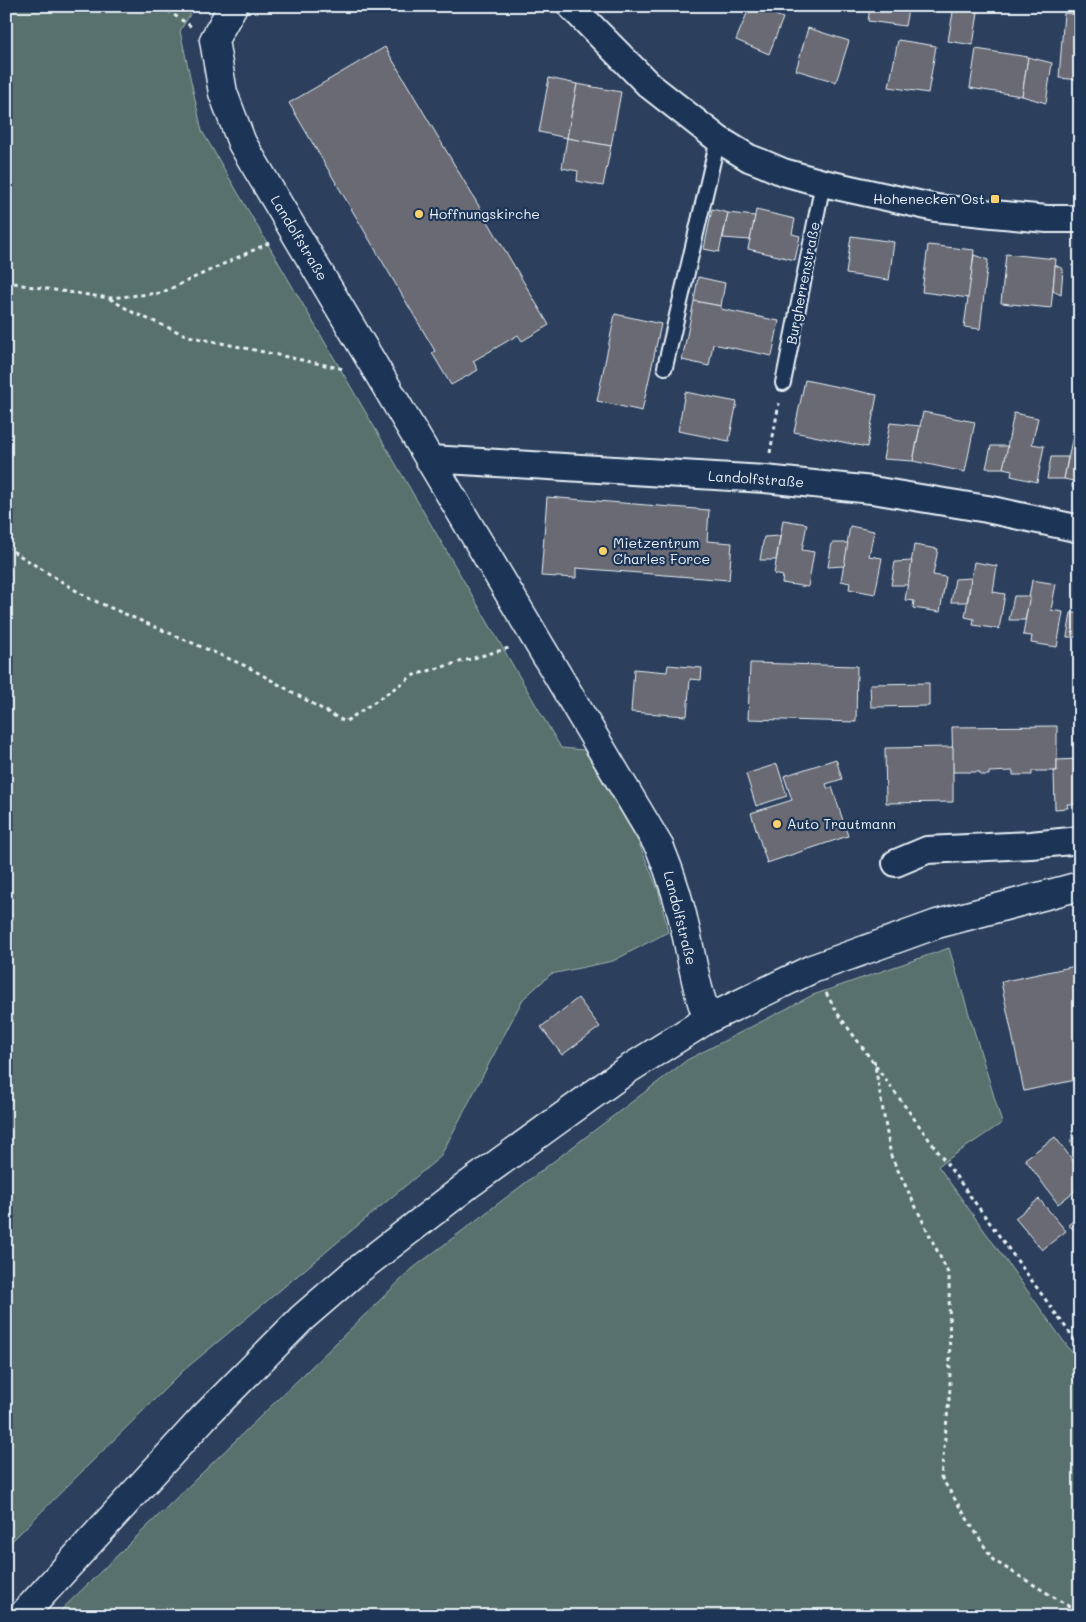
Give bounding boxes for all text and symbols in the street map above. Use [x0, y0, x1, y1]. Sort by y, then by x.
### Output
place label: Hohenecken Ost [873, 189, 985, 208]
street label: Landolfstraße [266, 192, 332, 284]
marker: Hohenecken Ost [989, 193, 1001, 205]
place label: Hoffnungskirche [429, 204, 540, 223]
marker: Hoffnungskirche [413, 208, 425, 220]
street label: Burgherrenstraße [781, 220, 824, 346]
street label: Landolfstraße [707, 466, 805, 491]
place label: Mietzentrum Charles Force [613, 533, 710, 568]
marker: Mietzentrum Charles Force [597, 545, 609, 557]
place label: Auto Trautmann [787, 814, 896, 833]
marker: Auto Trautmann [771, 818, 783, 830]
street label: Landolfstraße [660, 869, 701, 967]

